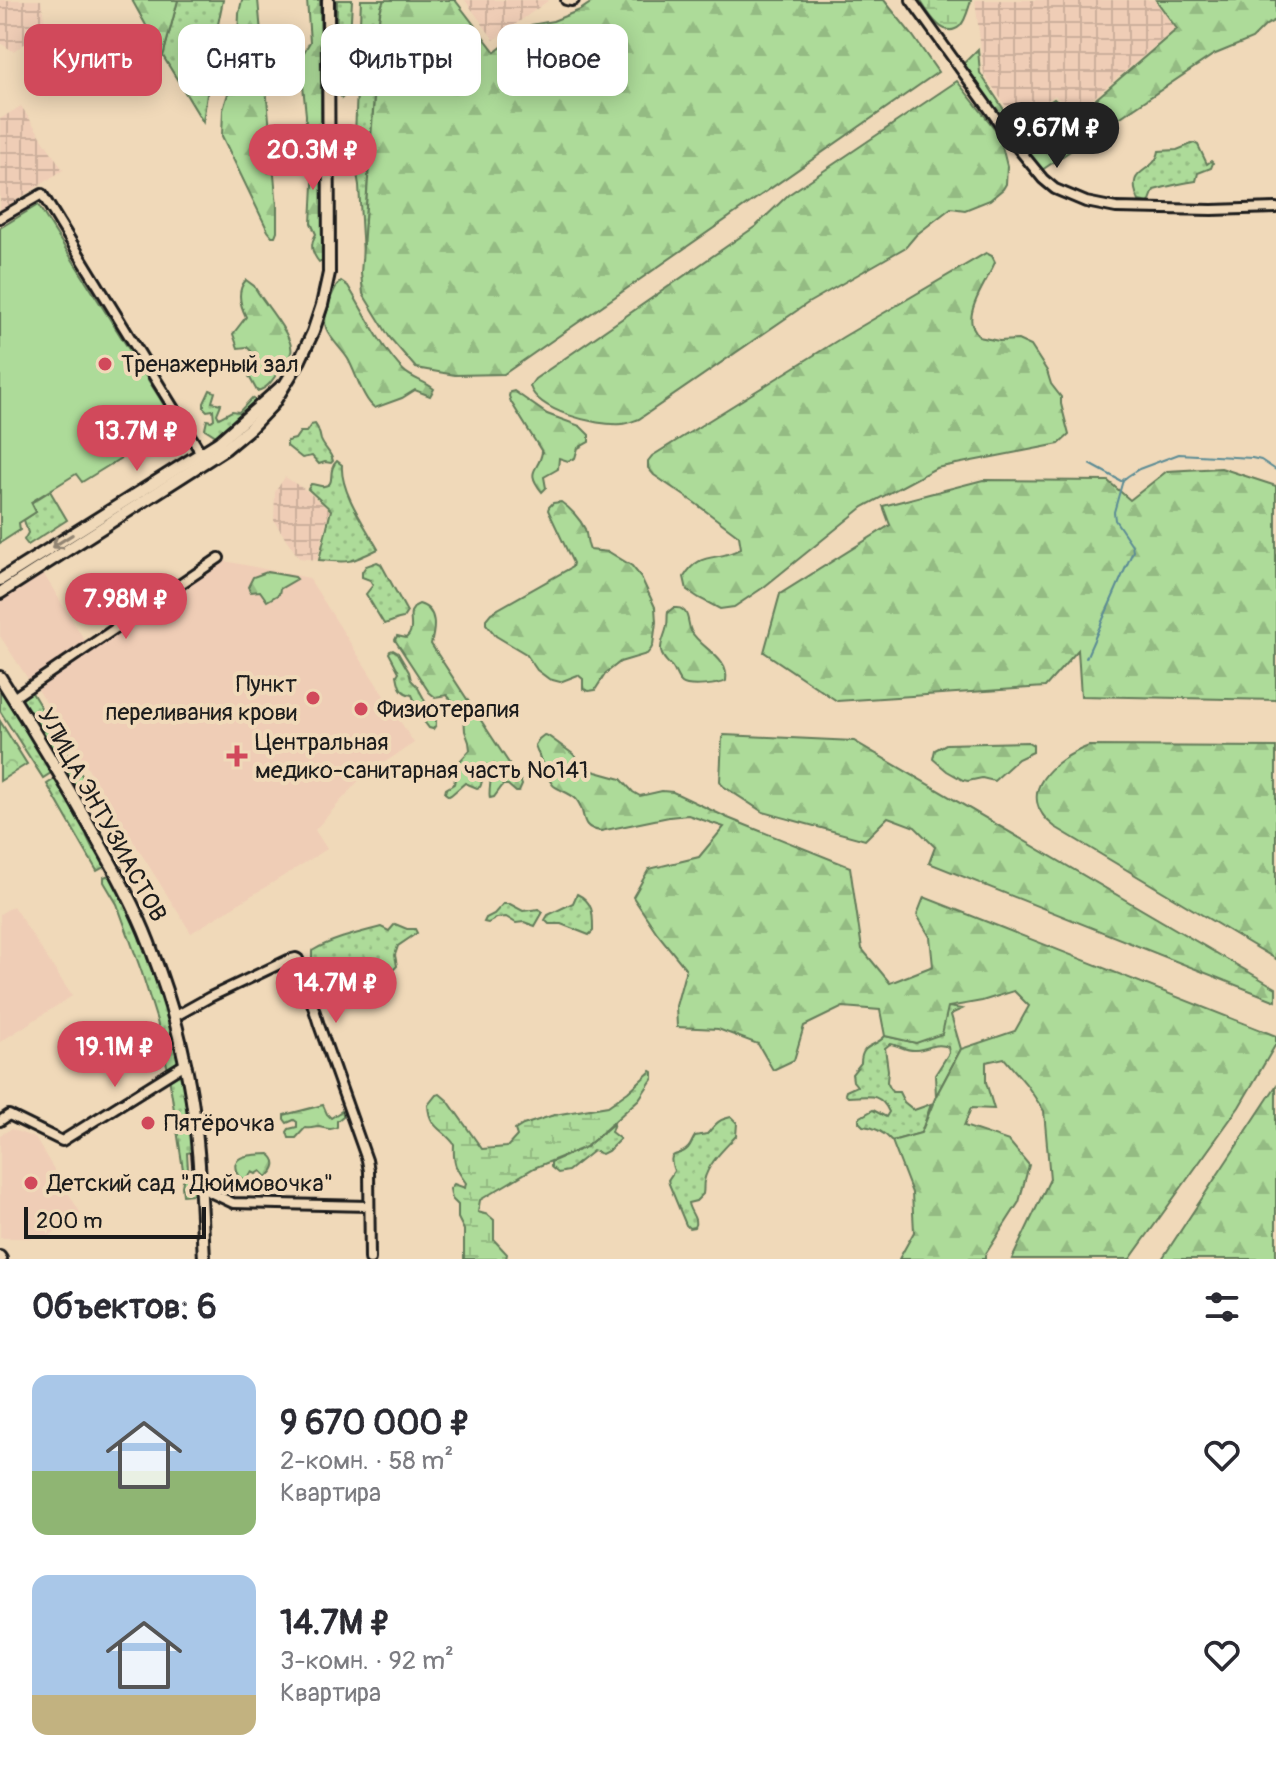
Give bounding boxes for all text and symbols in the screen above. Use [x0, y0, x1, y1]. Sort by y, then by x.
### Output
chip: Купить [24, 24, 162, 96]
chip: Снять [178, 24, 305, 96]
chip: Фильтры [321, 24, 481, 96]
chip: Новое [497, 24, 628, 96]
pin: 9.67M ₽ [983, 102, 1131, 170]
text: 9.67M ₽ [1013, 112, 1101, 144]
pin: 20.3M ₽ [239, 124, 387, 192]
text: 20.3M ₽ [267, 134, 359, 166]
place label: Тренажерный зал [121, 350, 299, 379]
marker: Тренажерный зал [96, 355, 114, 373]
pin: 13.7M ₽ [63, 405, 211, 473]
text: 13.7M ₽ [95, 415, 179, 447]
one-way arrow [52, 532, 74, 549]
pin: 7.98M ₽ [52, 573, 200, 641]
text: 7.98M ₽ [83, 583, 169, 615]
place label: Пункт переливания крови [105, 670, 297, 727]
marker: Пункт переливания крови [304, 689, 322, 707]
place label: Физиотерапия [377, 695, 519, 724]
marker: Физиотерапия [352, 700, 370, 718]
street label: УЛИЦА ЭНТУЗИАСТОВ [31, 703, 173, 927]
place label: Центральная медико-санитарная часть №141 [255, 728, 588, 785]
marker: Центральная медико-санитарная часть №141 [226, 745, 248, 767]
pin: 14.7M ₽ [262, 957, 410, 1025]
text: 14.7M ₽ [294, 967, 378, 999]
pin: 19.1M ₽ [41, 1021, 189, 1089]
text: 19.1M ₽ [75, 1031, 155, 1063]
place label: Пятёрочка [164, 1109, 275, 1138]
marker: Пятёрочка [139, 1114, 157, 1132]
place label: Детский сад "Дюймовочка" [46, 1169, 333, 1198]
marker: Детский сад "Дюймовочка" [22, 1174, 40, 1192]
scale bar [24, 1203, 206, 1239]
text: 200 m [36, 1207, 103, 1235]
icon: filters [1200, 1285, 1244, 1329]
text: Объектов: 6 [32, 1286, 217, 1329]
text: 9 670 000 ₽ [280, 1402, 470, 1445]
icon: home [96, 1407, 192, 1503]
icon: heart [1200, 1433, 1244, 1477]
text: 2-комн. · 58 m² [280, 1445, 453, 1477]
text: Квартира [280, 1477, 381, 1509]
text: 14.7M ₽ [280, 1602, 391, 1645]
icon: home [96, 1607, 192, 1703]
icon: heart [1200, 1633, 1244, 1677]
text: 3-комн. · 92 m² [280, 1645, 454, 1677]
text: Квартира [280, 1677, 381, 1709]

